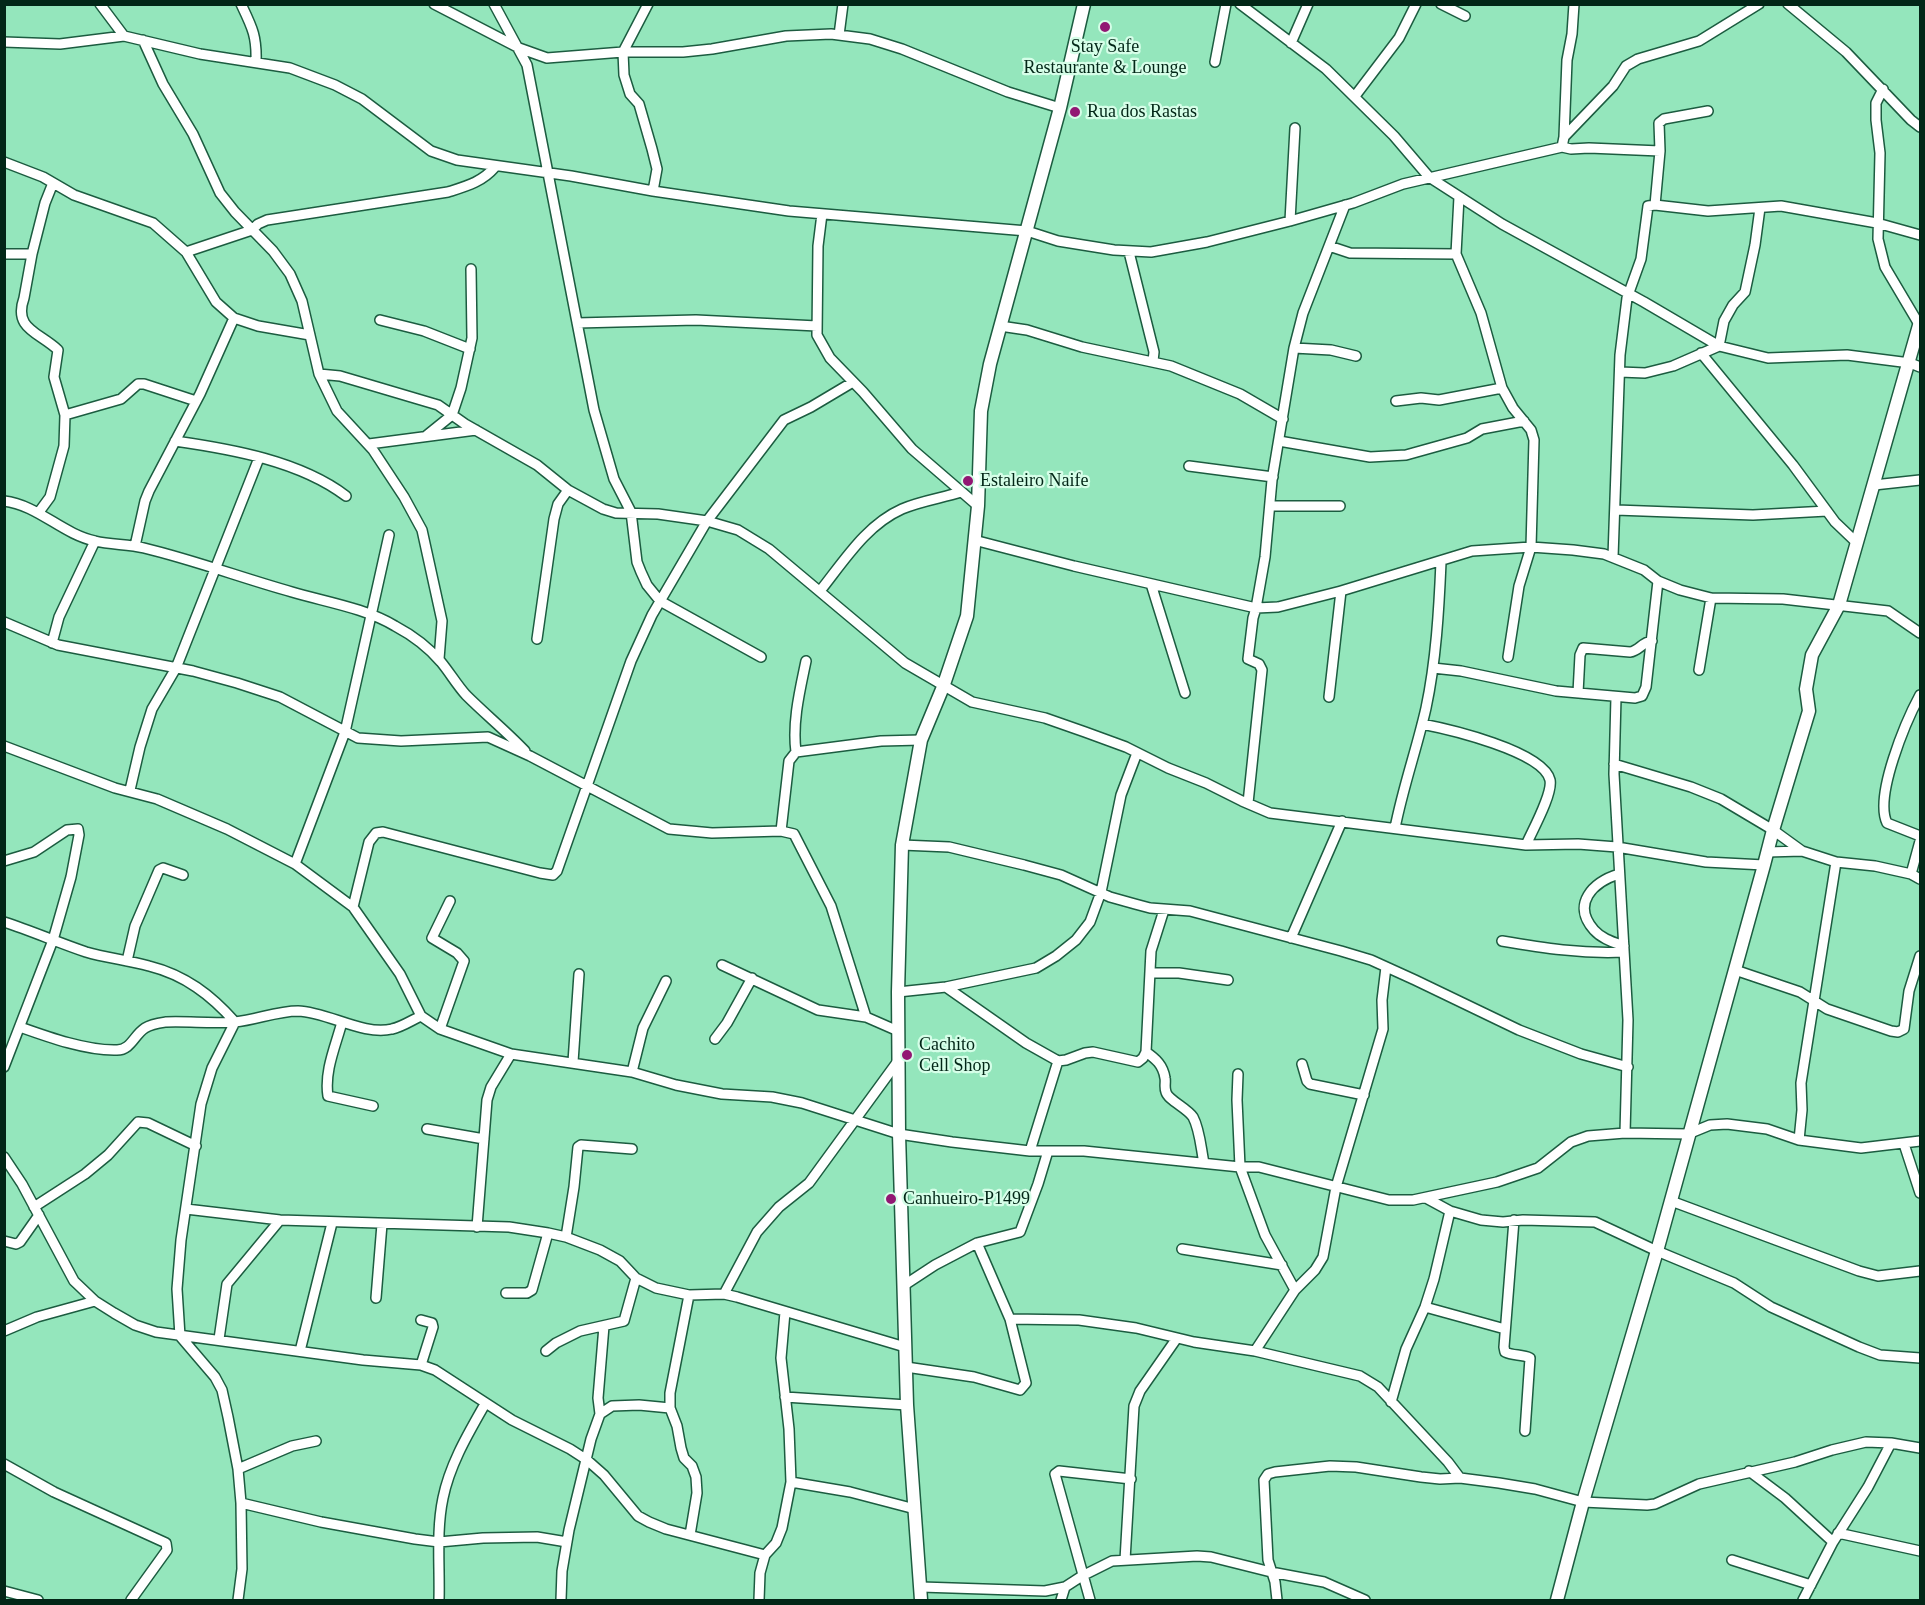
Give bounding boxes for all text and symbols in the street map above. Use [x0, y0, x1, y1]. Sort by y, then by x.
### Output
marker: Stay Safe Restaurante & Lounge [1098, 20, 1112, 34]
place label: Stay Safe Restaurante & Lounge [1024, 36, 1186, 78]
place label: Rua dos Rastas [1087, 101, 1197, 123]
marker: Rua dos Rastas [1068, 105, 1082, 119]
place label: Estaleiro Naife [980, 470, 1088, 492]
marker: Estaleiro Naife [961, 474, 975, 488]
place label: Cachito Cell Shop [919, 1034, 991, 1076]
marker: Cachito Cell Shop [900, 1048, 914, 1062]
place label: Canhueiro-P1499 [903, 1188, 1030, 1210]
marker: Canhueiro-P1499 [884, 1192, 898, 1206]

